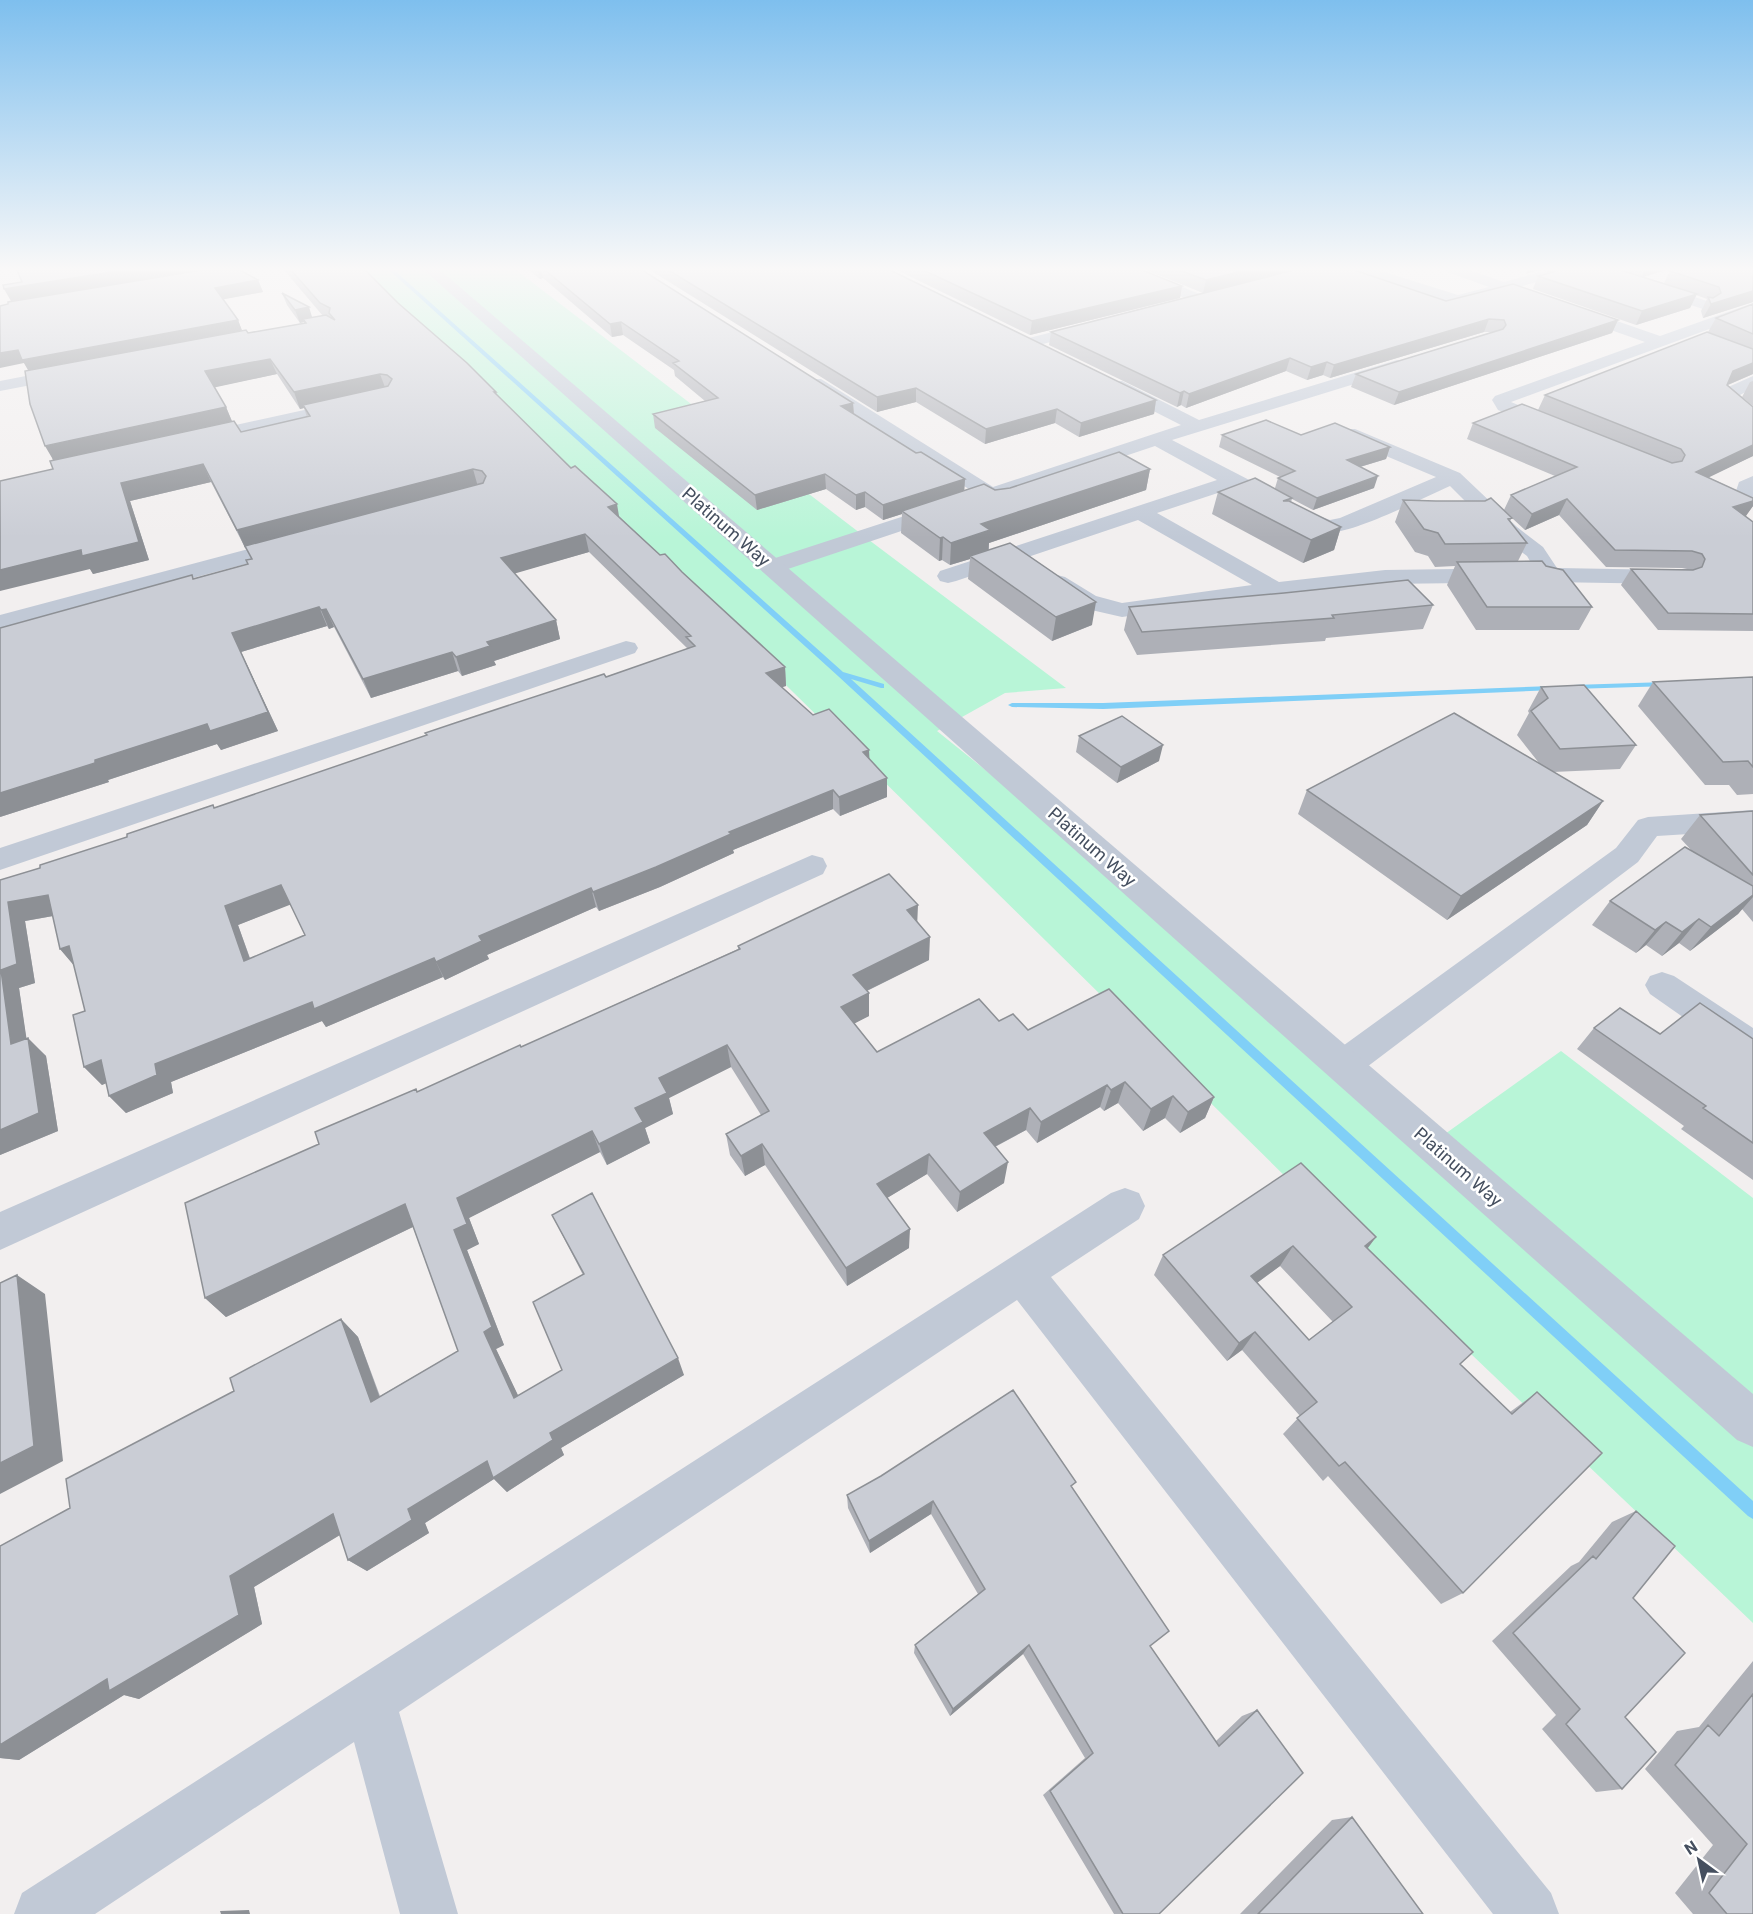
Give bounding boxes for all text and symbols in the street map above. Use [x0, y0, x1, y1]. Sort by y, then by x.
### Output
street label: Platinum Way [678, 483, 775, 571]
street label: Platinum Way [1044, 803, 1141, 891]
street label: Platinum Way [1410, 1123, 1507, 1211]
north arrow [1669, 1830, 1729, 1890]
text: N [1681, 1837, 1701, 1859]

